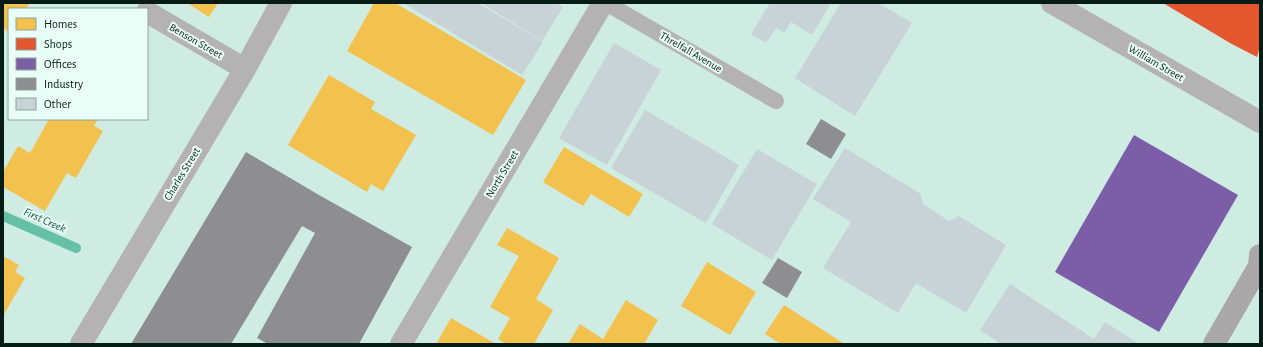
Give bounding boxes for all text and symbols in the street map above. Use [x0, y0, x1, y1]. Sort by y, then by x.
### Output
legend [8, 8, 148, 120]
text: Homes [44, 18, 77, 30]
street label: Benson Street [168, 21, 225, 61]
street label: Threlfall Avenue [658, 30, 724, 74]
text: Shops [44, 38, 72, 50]
street label: William Street [1126, 43, 1186, 84]
text: Offices [44, 58, 77, 70]
text: Industry [44, 78, 83, 91]
text: Other [44, 98, 71, 110]
street label: Charles Street [162, 145, 202, 202]
street label: North Street [484, 148, 521, 200]
water label: First Creek [22, 205, 69, 235]

